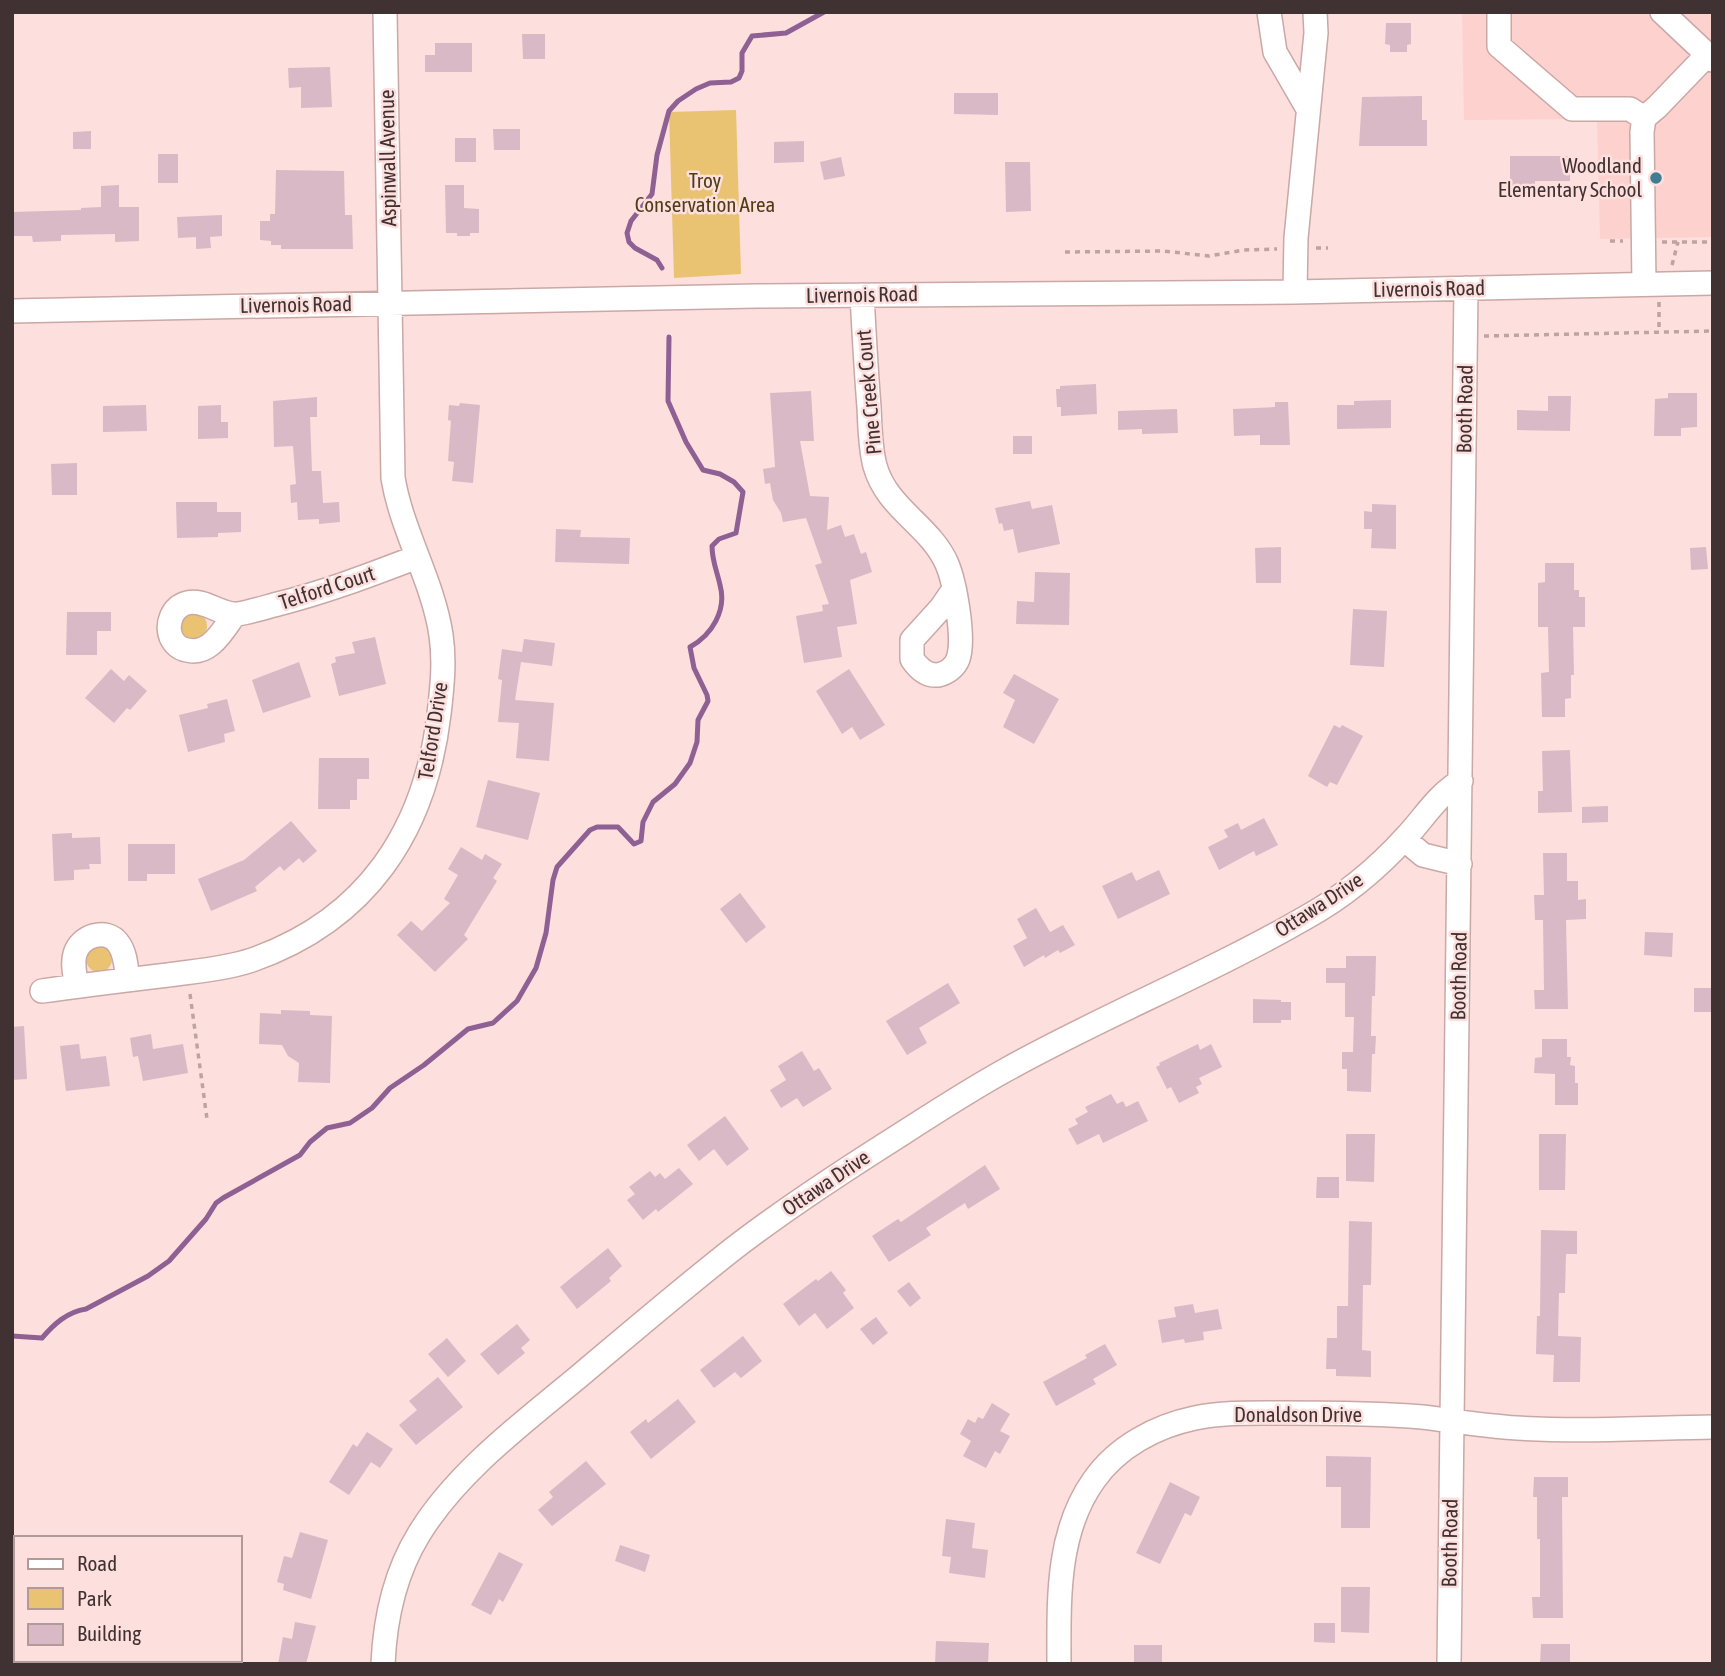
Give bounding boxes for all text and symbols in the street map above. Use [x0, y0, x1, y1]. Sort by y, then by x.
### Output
street label: Aspinwall Avenue [374, 89, 400, 227]
place label: Woodland Elementary School [1498, 153, 1642, 201]
park label: Troy Conservation Area [635, 168, 775, 216]
marker: Woodland Elementary School [1648, 170, 1664, 186]
street label: Livernois Road [1373, 275, 1485, 301]
street label: Livernois Road [806, 281, 918, 307]
street label: Livernois Road [240, 291, 352, 317]
street label: Pine Creek Court [851, 329, 885, 456]
street label: Booth Road [1451, 364, 1477, 454]
street label: Telford Court [276, 560, 378, 614]
street label: Telford Drive [412, 680, 452, 781]
street label: Ottawa Drive [1270, 867, 1367, 941]
street label: Booth Road [1445, 931, 1471, 1021]
street label: Ottawa Drive [777, 1144, 874, 1220]
street label: Donaldson Drive [1234, 1402, 1362, 1426]
street label: Booth Road [1436, 1498, 1462, 1588]
legend [14, 1536, 242, 1662]
text: Road [77, 1551, 117, 1575]
text: Park [77, 1586, 112, 1610]
text: Building [77, 1621, 141, 1645]

